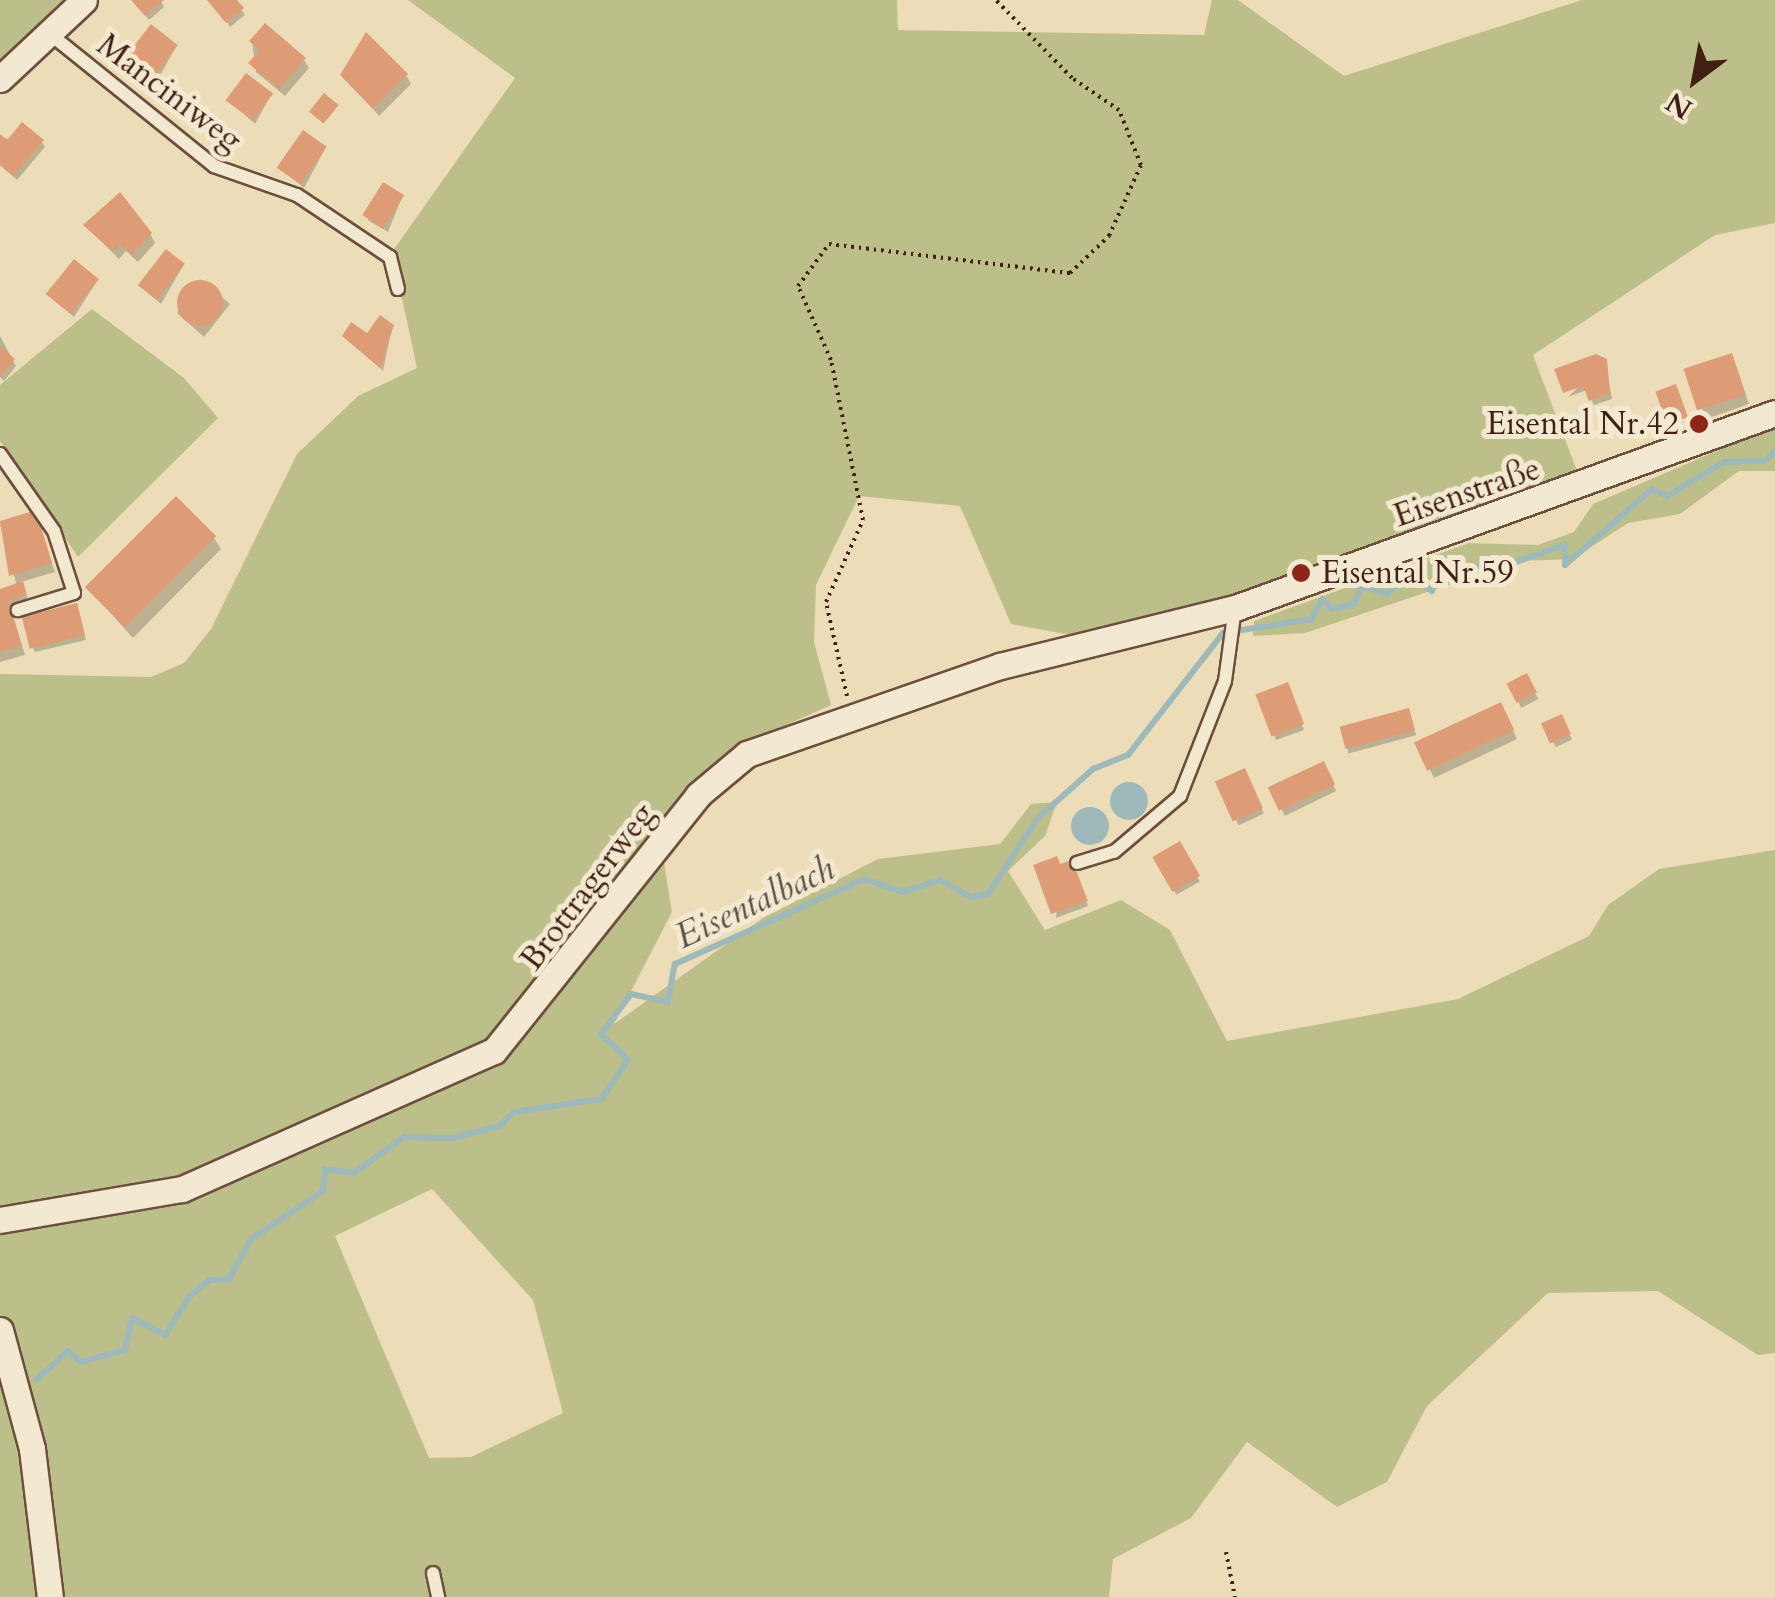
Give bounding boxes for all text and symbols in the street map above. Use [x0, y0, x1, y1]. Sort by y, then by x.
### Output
street label: Manciniweg [89, 26, 249, 160]
north arrow [1645, 30, 1745, 130]
text: N [1659, 83, 1699, 128]
place label: Eisental Nr.42 [1486, 405, 1679, 443]
marker: Eisental Nr.42 [1688, 413, 1710, 435]
street label: Eisenstraße [1389, 450, 1545, 536]
place label: Eisental Nr.59 [1321, 554, 1514, 592]
marker: Eisental Nr.59 [1290, 562, 1312, 584]
street label: Brottragerweg [513, 796, 663, 978]
water label: Eisentalbach [669, 848, 841, 958]

